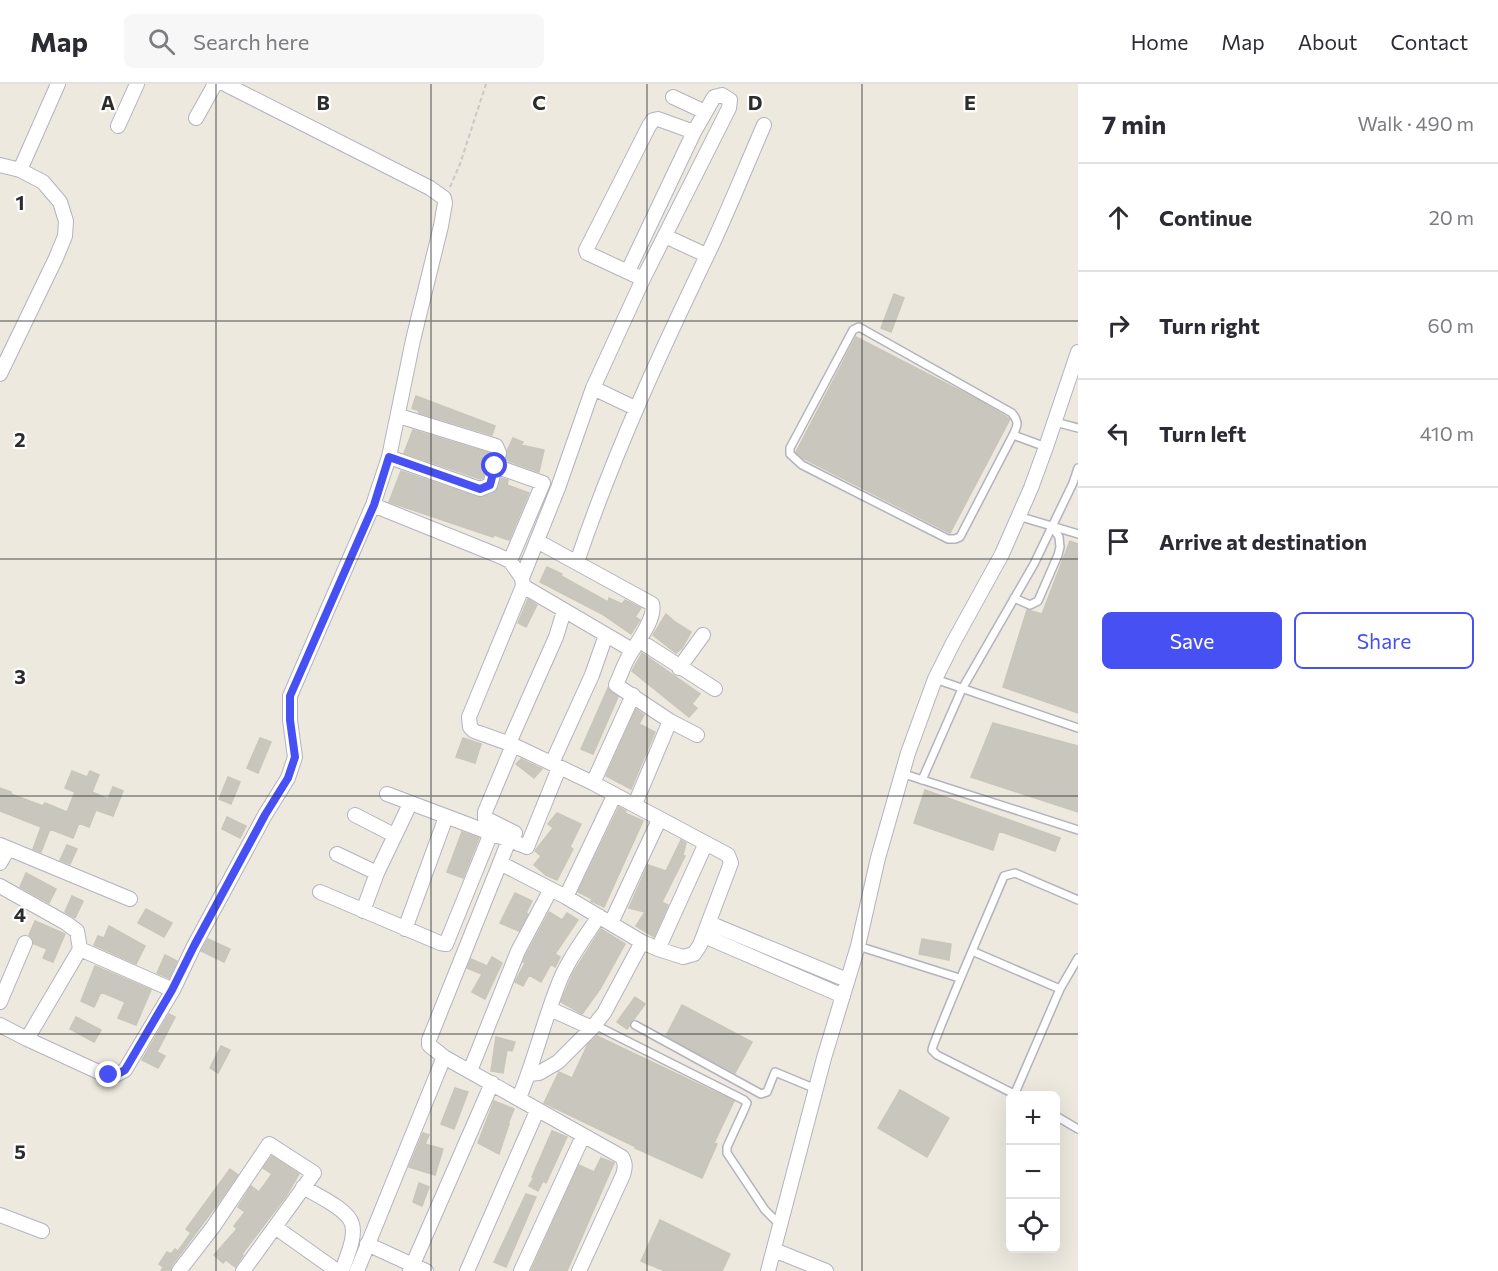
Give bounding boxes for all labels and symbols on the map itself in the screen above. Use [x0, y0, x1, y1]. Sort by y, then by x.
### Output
text: A [101, 90, 115, 114]
text: B [316, 90, 330, 114]
text: C [532, 90, 546, 114]
text: D [748, 90, 762, 114]
text: E [964, 90, 976, 114]
text: 1 [15, 190, 25, 214]
text: 2 [14, 427, 26, 451]
route start [481, 452, 507, 478]
text: 3 [14, 664, 26, 688]
text: 4 [14, 902, 26, 926]
route end [95, 1061, 121, 1087]
text: 5 [14, 1139, 26, 1163]

